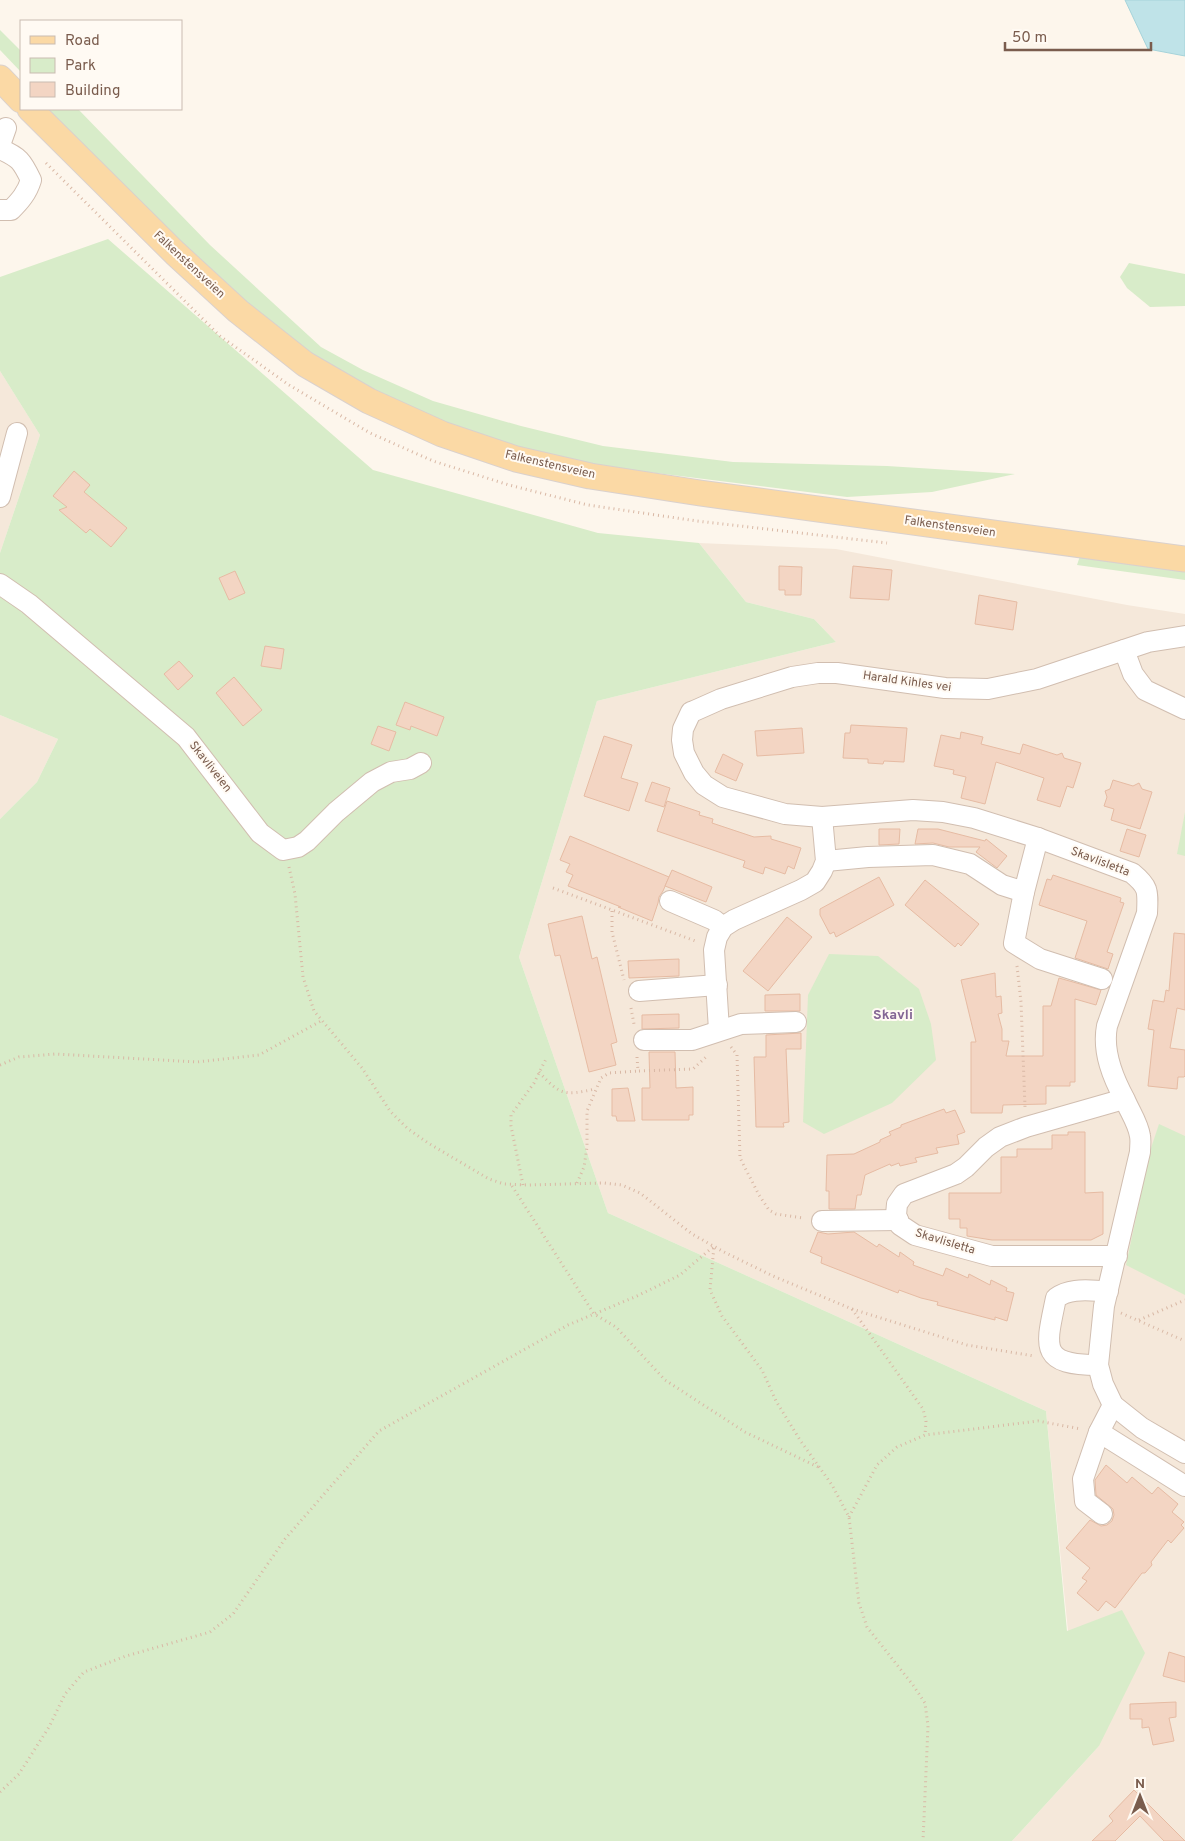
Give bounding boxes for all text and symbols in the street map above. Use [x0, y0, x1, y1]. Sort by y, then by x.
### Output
legend [20, 20, 182, 110]
scale bar [1005, 20, 1151, 52]
text: 50 m [1012, 29, 1047, 48]
text: Road [65, 32, 100, 51]
text: Park [65, 57, 96, 76]
text: Building [65, 82, 120, 101]
street label: Falkenstensveien [150, 228, 228, 302]
street label: Falkenstensveien [503, 447, 597, 483]
street label: Falkenstensveien [903, 513, 997, 541]
street label: Harald Kihles vei [862, 668, 952, 696]
street label: Skavliveien [185, 738, 235, 796]
street label: Skavlisletta [1068, 843, 1132, 881]
district label: Skavli [873, 1007, 913, 1024]
street label: Skavlisletta [913, 1225, 977, 1259]
north arrow [1115, 1771, 1165, 1821]
text: N [1135, 1776, 1145, 1793]

